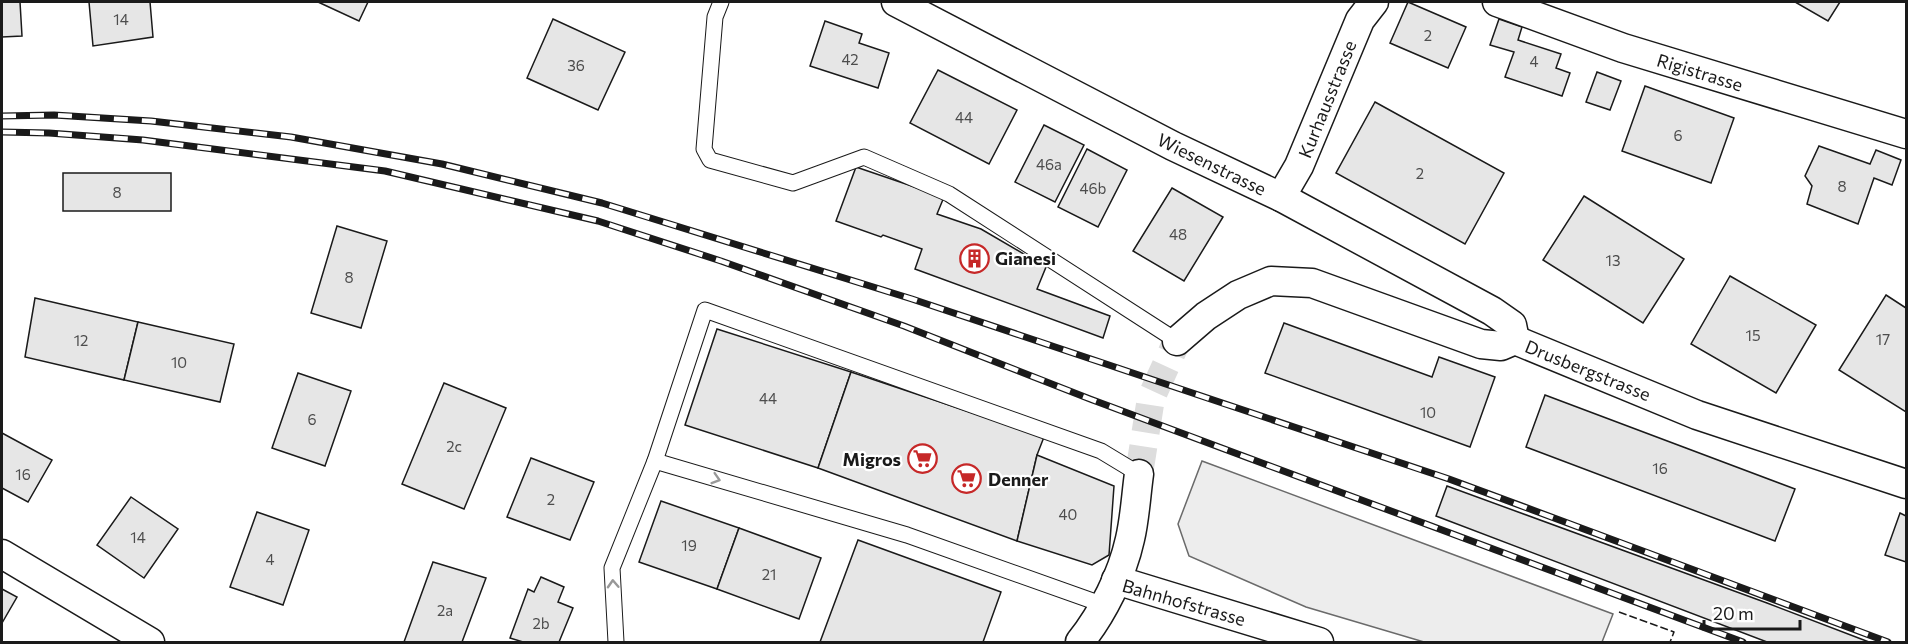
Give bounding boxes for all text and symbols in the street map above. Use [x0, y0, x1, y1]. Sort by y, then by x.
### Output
house number: 14 [113, 10, 129, 28]
house number: 2 [1424, 26, 1432, 44]
street label: Kurhausstrasse [1293, 37, 1361, 161]
street label: Rigistrasse [1654, 48, 1746, 96]
house number: 42 [841, 50, 859, 68]
house number: 4 [1530, 52, 1539, 70]
house number: 36 [567, 56, 585, 74]
house number: 44 [955, 108, 973, 126]
house number: 6 [1673, 126, 1683, 144]
street label: Wiesenstrasse [1154, 128, 1270, 200]
house number: 46a [1036, 155, 1062, 173]
house number: 2 [1416, 164, 1424, 182]
house number: 8 [1837, 177, 1847, 195]
house number: 46b [1080, 179, 1107, 197]
house number: 8 [112, 183, 122, 201]
house number: 48 [1169, 225, 1187, 243]
building icon: Gianesi [958, 242, 990, 274]
place label: Gianesi [995, 247, 1056, 269]
house number: 13 [1606, 251, 1620, 269]
house number: 8 [344, 268, 354, 286]
house number: 15 [1745, 326, 1761, 344]
house number: 17 [1876, 330, 1890, 348]
house number: 12 [74, 331, 88, 349]
street label: Drusbergstrasse [1522, 335, 1654, 405]
house number: 10 [171, 353, 187, 371]
house number: 44 [759, 389, 777, 407]
house number: 10 [1420, 403, 1436, 421]
house number: 6 [307, 410, 317, 428]
house number: 2c [446, 437, 462, 455]
supermarket icon: Migros [906, 443, 938, 475]
place label: Migros [843, 448, 901, 470]
house number: 16 [1652, 459, 1668, 477]
supermarket icon: Denner [951, 463, 983, 495]
house number: 16 [15, 465, 31, 483]
place label: Denner [988, 468, 1049, 490]
one-way arrow [710, 472, 721, 484]
house number: 2 [547, 490, 555, 508]
house number: 40 [1059, 505, 1077, 523]
house number: 14 [130, 528, 146, 546]
house number: 19 [681, 536, 697, 554]
house number: 4 [266, 550, 275, 568]
house number: 21 [762, 565, 776, 583]
street label: Bahnhofstrasse [1120, 574, 1248, 630]
one-way arrow [606, 580, 619, 589]
scale bar [1704, 593, 1800, 631]
house number: 2a [437, 601, 453, 619]
text: 20 m [1713, 602, 1754, 624]
house number: 2b [532, 614, 550, 632]

